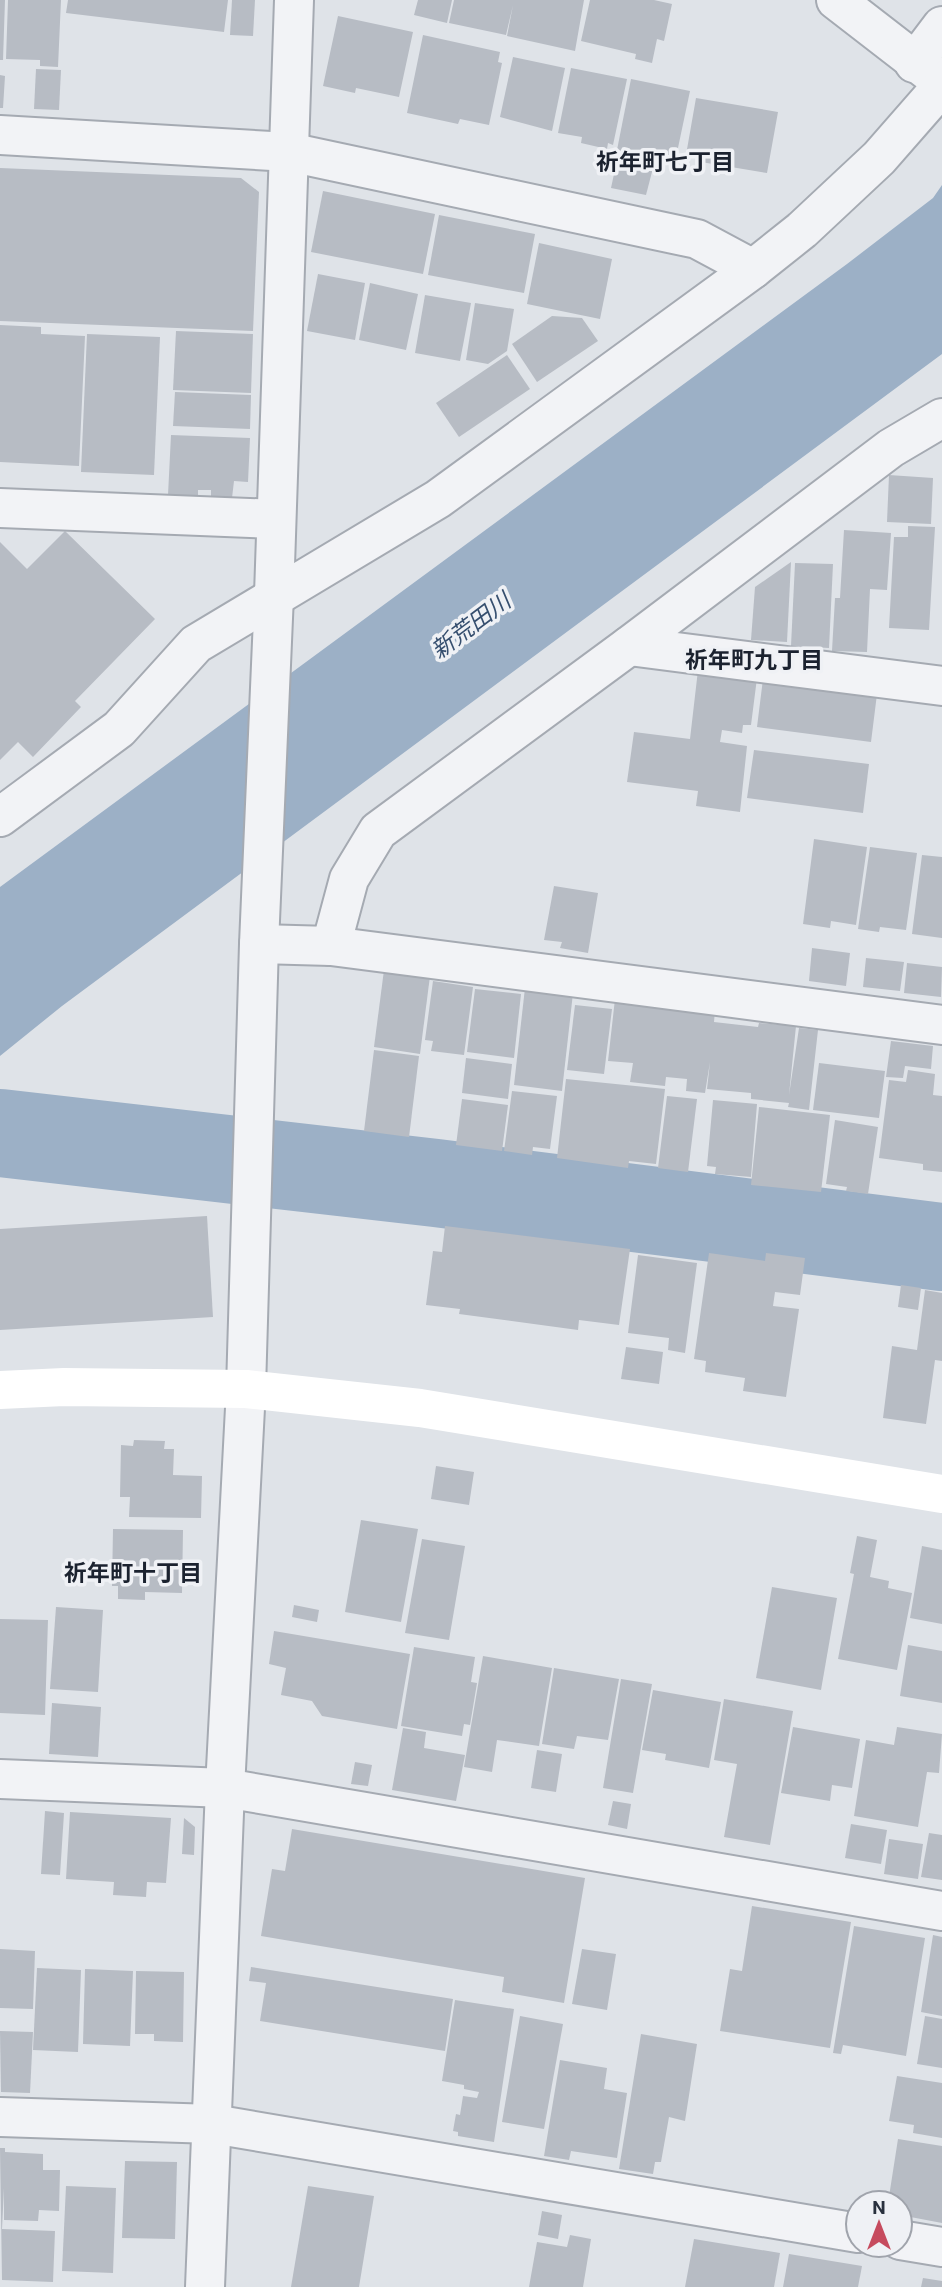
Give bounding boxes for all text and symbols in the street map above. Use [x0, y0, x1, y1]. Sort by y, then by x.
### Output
district label: 祈年町七丁目 [596, 149, 734, 176]
water label: 新荒田川 [426, 586, 518, 664]
district label: 祈年町九丁目 [685, 647, 823, 674]
district label: 祈年町十丁目 [64, 1560, 202, 1587]
north arrow [844, 2189, 914, 2259]
text: N [872, 2196, 886, 2219]

